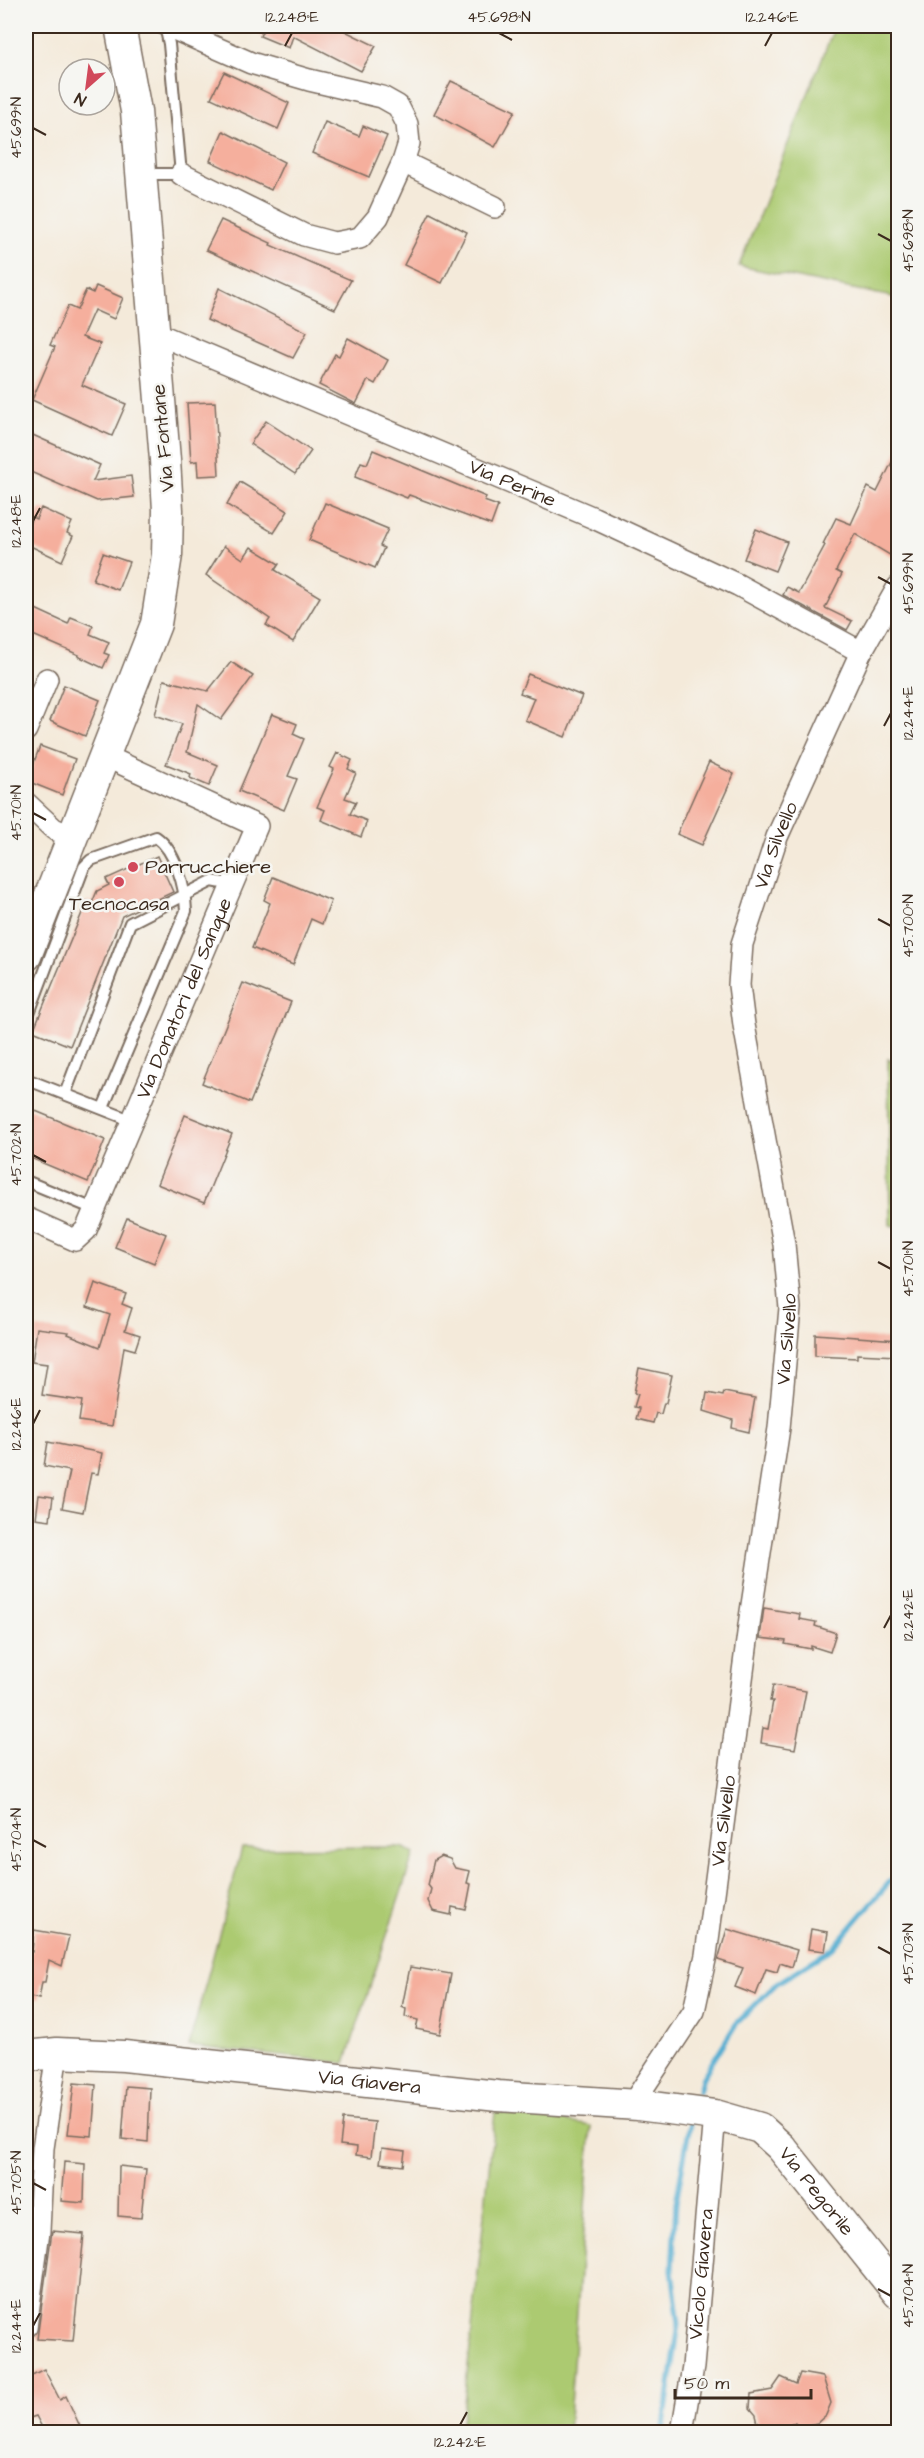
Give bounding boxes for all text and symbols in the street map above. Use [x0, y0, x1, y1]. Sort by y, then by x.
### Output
text: 12.248°E [265, 7, 319, 28]
text: 45.698°N [467, 7, 531, 28]
text: 12.246°E [746, 7, 799, 28]
north arrow [57, 57, 117, 117]
text: N [71, 87, 90, 111]
text: 45.699°N [6, 97, 27, 159]
text: 45.698°N [898, 209, 919, 273]
street label: Via Fontane [144, 383, 182, 493]
street label: Via Perine [464, 453, 560, 514]
text: 12.248°E [6, 494, 27, 548]
text: 45.699°N [898, 553, 919, 615]
text: 12.244°E [898, 686, 919, 740]
text: 45.701°N [6, 785, 27, 841]
street label: Via Silvello [747, 797, 805, 893]
place label: Parrucchiere [145, 853, 271, 881]
marker: Parrucchiere [126, 860, 140, 874]
marker: Tecnocasa [112, 875, 126, 889]
place label: Tecnocasa [69, 890, 169, 918]
street label: Via Donatori del Sangue [129, 893, 239, 1103]
text: 45.700°N [898, 894, 919, 958]
text: 45.702°N [6, 1124, 27, 1186]
text: 45.701°N [898, 1241, 919, 1297]
street label: Via Silvello [769, 1292, 804, 1386]
text: 12.246°E [6, 1397, 27, 1450]
text: 12.242°E [898, 1589, 919, 1641]
street label: Via Silvello [704, 1774, 743, 1868]
text: 45.704°N [6, 1808, 27, 1872]
text: 45.703°N [898, 1923, 919, 1985]
street label: Via Giavera [317, 2063, 422, 2102]
street label: Via Pegorile [772, 2141, 861, 2242]
text: 45.705°N [6, 2151, 27, 2215]
street label: Vicolo Giavera [681, 2208, 721, 2341]
text: 45.704°N [898, 2264, 919, 2328]
text: 12.244°E [6, 2299, 27, 2353]
scale bar [675, 2362, 812, 2400]
text: 50 m [684, 2371, 729, 2396]
text: 12.242°E [434, 2432, 486, 2453]

